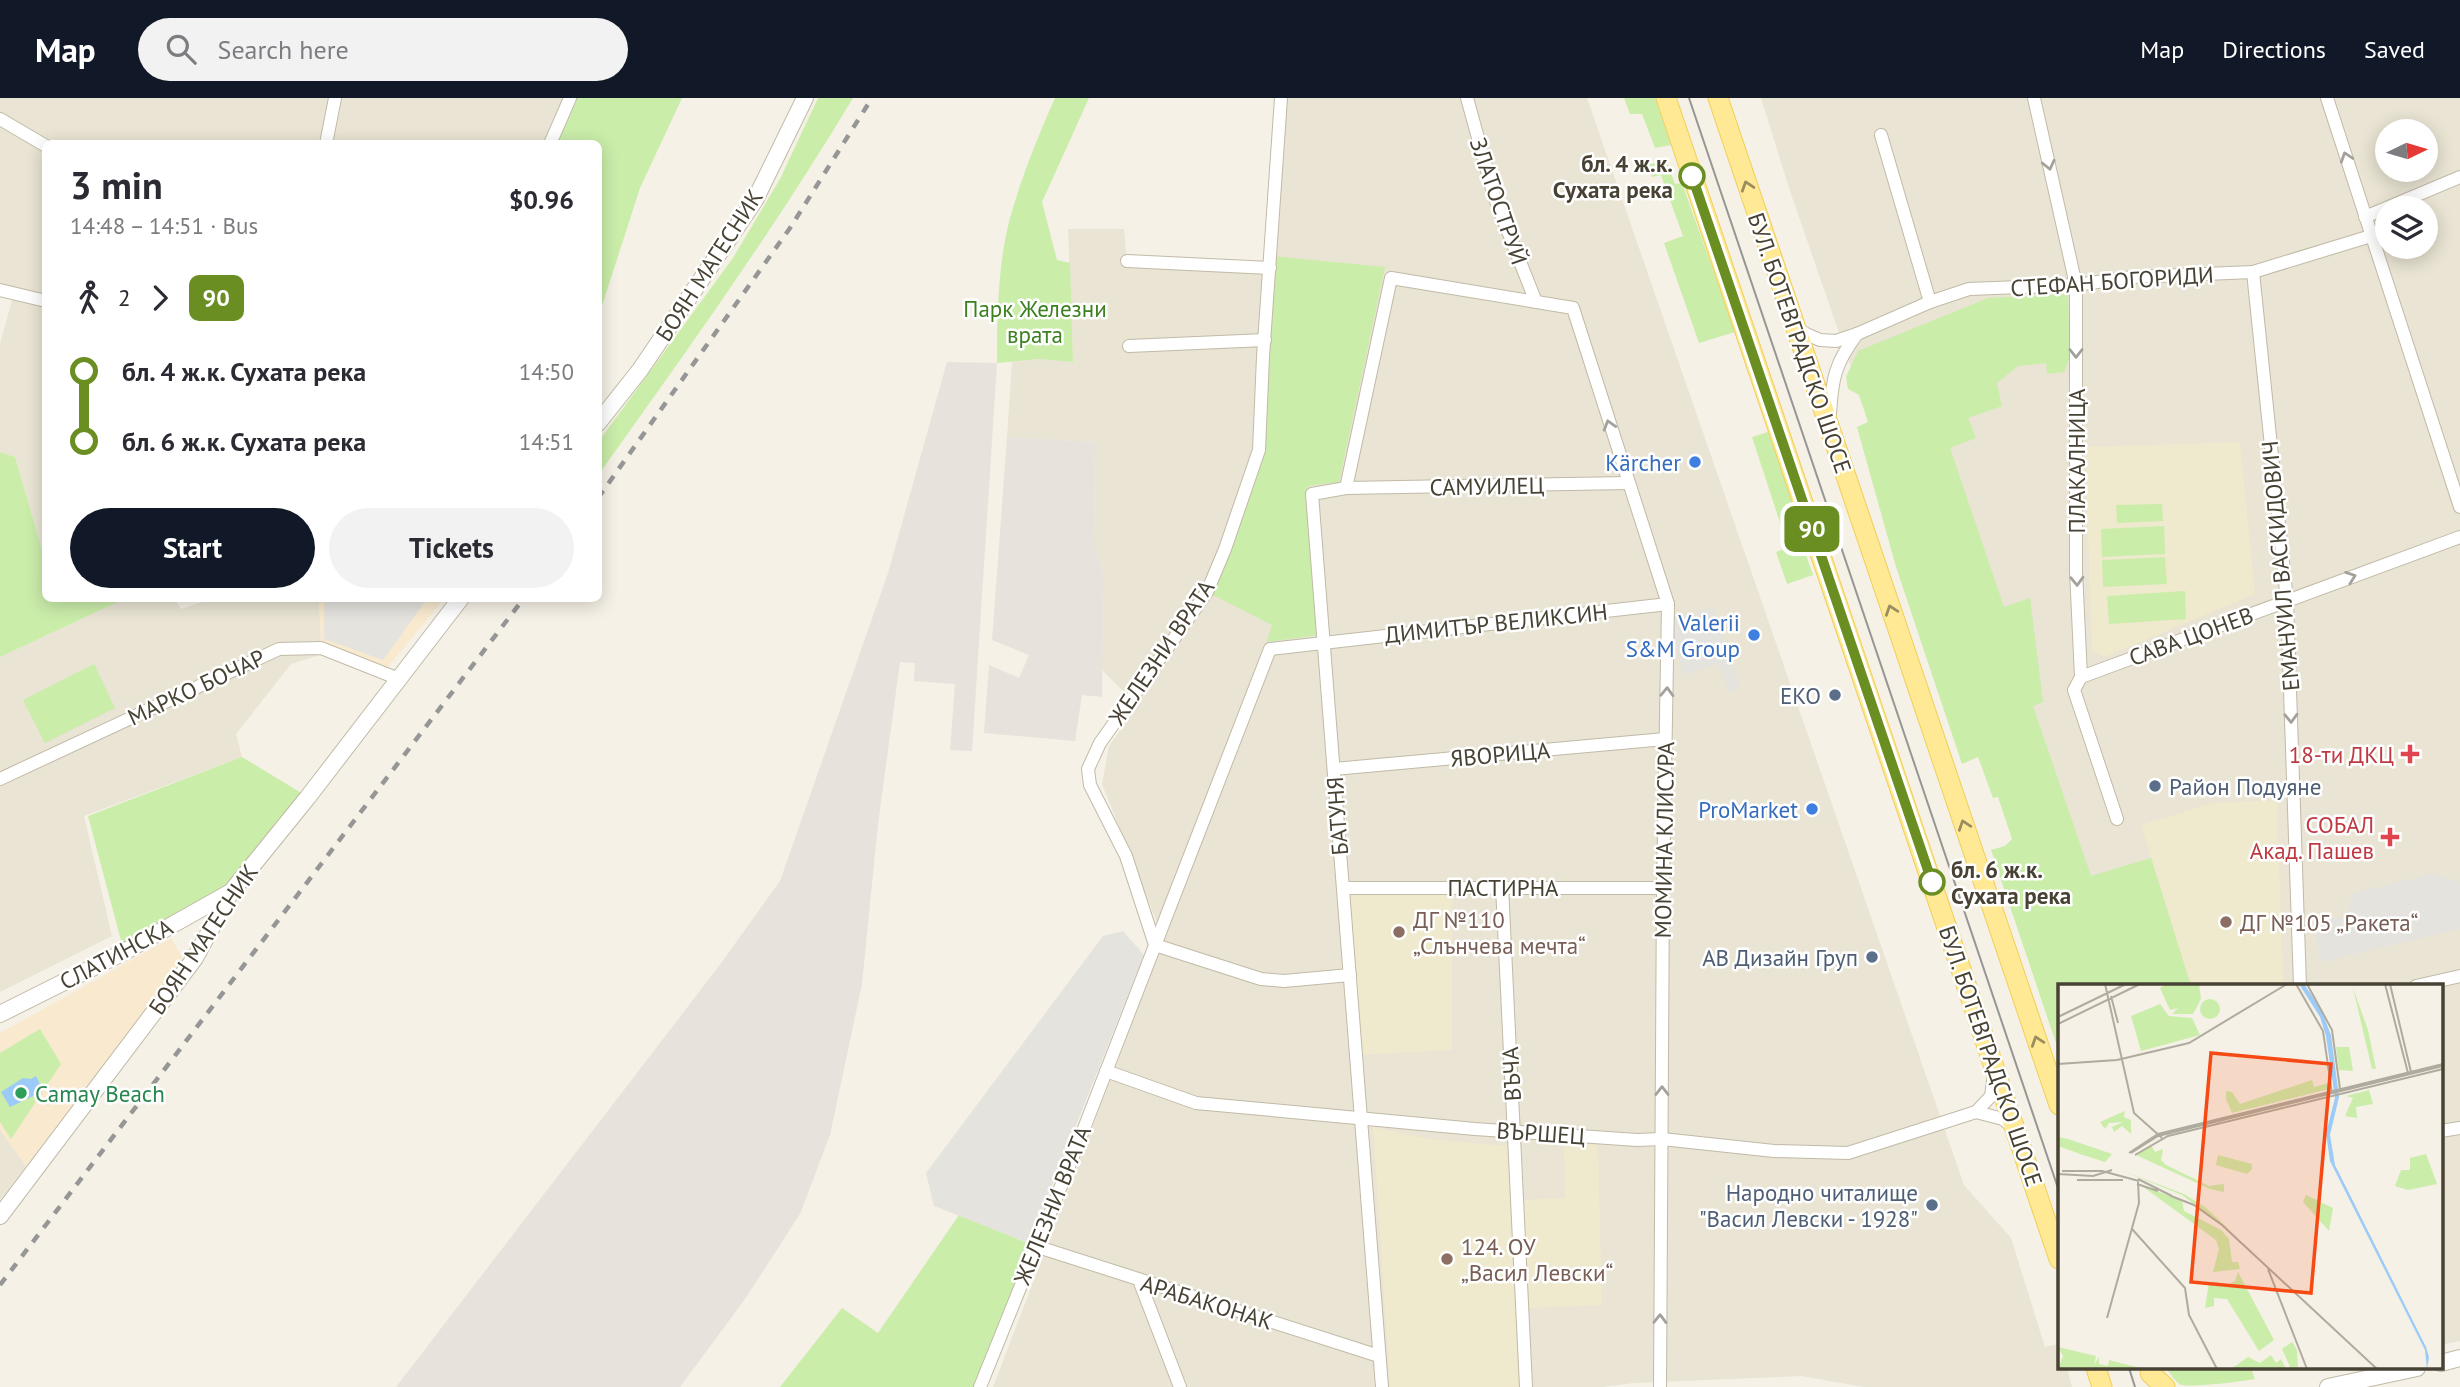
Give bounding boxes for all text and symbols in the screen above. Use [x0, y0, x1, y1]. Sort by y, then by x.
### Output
search box [138, 18, 628, 81]
text: Map [35, 28, 96, 71]
icon: search [162, 30, 200, 68]
text: Search here [218, 33, 349, 66]
text: Map [2140, 34, 2184, 65]
text: Directions [2222, 34, 2326, 65]
text: Saved [2364, 34, 2425, 65]
north arrow [2375, 119, 2438, 182]
map controls [2375, 119, 2438, 259]
street label: ЗЛАТОСТРУЙ [1464, 134, 1534, 268]
place label: бл. 4 ж.к. Сухата река [1553, 149, 1673, 204]
one-way arrow [2340, 152, 2354, 164]
one-way arrow [2040, 159, 2055, 171]
text: 3 min [70, 160, 163, 209]
marker: бл. 4 ж.к. Сухата река [1679, 163, 1705, 189]
one-way arrow [1741, 180, 1755, 192]
text: $0.96 [509, 183, 574, 216]
street label: БОЯН МАГЕСНИК [649, 184, 769, 346]
button: layers [2375, 196, 2438, 259]
street label: БУЛ. БОТЕВГРАДСКО ШОСЕ [1742, 209, 1858, 477]
text: 14:48 – 14:51 · Bus [70, 211, 258, 240]
street label: СТЕФАН БОГОРИДИ [2009, 259, 2215, 303]
icon: walk [70, 279, 108, 317]
icon: forward [141, 279, 179, 317]
text: 90 [203, 282, 230, 313]
text: 2 [118, 283, 131, 312]
park label: Парк Железни врата [963, 294, 1107, 349]
one-way arrow [2068, 348, 2084, 359]
text: бл. 4 ж.к. Сухата река [122, 355, 366, 388]
text: 14:50 [519, 357, 574, 386]
street label: ПЛАКАЛНИЦА [2062, 388, 2091, 534]
one-way arrow [1603, 420, 1618, 432]
text: бл. 6 ж.к. Сухата река [122, 425, 366, 458]
text: 14:51 [519, 427, 574, 456]
street label: ЕМАНУИЛ ВАСКИДОВИЧ [2255, 440, 2305, 692]
place label: Кärcher [1605, 448, 1681, 477]
marker: Кärcher [1687, 454, 1703, 470]
street label: САМУИЛЕЦ [1429, 470, 1545, 502]
line badge: 90 [1780, 506, 1843, 552]
button: Start [70, 508, 315, 588]
button: Tickets [329, 508, 574, 588]
text: 90 [1798, 513, 1826, 544]
one-way arrow [2345, 571, 2357, 585]
street label: ЖЕЛЕЗНИ ВРАТА [1101, 574, 1220, 731]
one-way arrow [2069, 575, 2084, 586]
street label: ДИМИТЪР ВЕЛИКСИН [1383, 597, 1609, 649]
street label: САВА ЦОНЕВ [2125, 600, 2257, 672]
one-way arrow [1885, 604, 1899, 616]
place label: Valerii S&M Group [1626, 608, 1740, 663]
marker: Valerii S&M Group [1746, 627, 1762, 643]
street label: МАРКО БОЧАР [123, 643, 269, 731]
place label: EKO [1780, 681, 1821, 710]
one-way arrow [1659, 687, 1674, 698]
marker: EKO [1827, 687, 1843, 703]
one-way arrow [2284, 713, 2299, 724]
street label: ЯВОРИЦА [1449, 735, 1552, 773]
place label: 18-ти ДКЦ [2289, 740, 2394, 769]
street label: МОМИНА КЛИСУРА [1648, 741, 1680, 939]
marker: 18-ти ДКЦ [2400, 744, 2420, 764]
place label: Район Подуяне [2169, 772, 2321, 801]
street label: БАТУНЯ [1320, 776, 1354, 856]
marker: Район Подуяне [2147, 778, 2163, 794]
place label: ProMarket [1698, 795, 1798, 824]
marker: ProMarket [1804, 801, 1820, 817]
place label: СОБАЛ Акад. Пашев [2250, 810, 2374, 865]
one-way arrow [1958, 820, 1972, 832]
marker: СОБАЛ Акад. Пашев [2380, 827, 2400, 847]
place label: бл. 6 ж.к. Сухата река [1951, 855, 2071, 910]
street label: БОЯН МАГЕСНИК [142, 858, 264, 1020]
marker: бл. 6 ж.к. Сухата река [1919, 869, 1945, 895]
street label: ПАСТИРНА [1447, 873, 1559, 902]
place label: ДГ №110 „Слънчева мечта“ [1413, 905, 1586, 960]
place label: ДГ №105 „Ракета“ [2240, 908, 2418, 937]
street label: СЛАТИНСКА [54, 912, 178, 996]
marker: ДГ №105 „Ракета“ [2218, 914, 2234, 930]
street label: БУЛ. БОТЕВГРАДСКО ШОСЕ [1933, 922, 2049, 1190]
marker: ДГ №110 „Слънчева мечта“ [1391, 924, 1407, 940]
place label: АВ Дизайн Груп [1702, 943, 1858, 972]
marker: АВ Дизайн Груп [1864, 949, 1880, 965]
inset map [2058, 984, 2442, 1370]
one-way arrow [2031, 1035, 2045, 1047]
street label: ВЪЧА [1495, 1046, 1527, 1102]
place label: Camay Beach [35, 1079, 165, 1108]
marker: Camay Beach [13, 1085, 29, 1101]
one-way arrow [1654, 1086, 1670, 1096]
street label: ВЪРШЕЦ [1496, 1115, 1587, 1151]
street label: ЖЕЛЕЗНИ ВРАТА [1007, 1121, 1097, 1290]
place label: Народно читалище "Васил Левски - 1928" [1699, 1178, 1918, 1233]
marker: Народно читалище "Васил Левски - 1928" [1924, 1197, 1940, 1213]
place label: 124. ОУ „Васил Левски“ [1461, 1232, 1613, 1287]
marker: 124. ОУ „Васил Левски“ [1439, 1251, 1455, 1267]
street label: АРАБАКОНАК [1137, 1268, 1277, 1336]
one-way arrow [1652, 1313, 1668, 1324]

